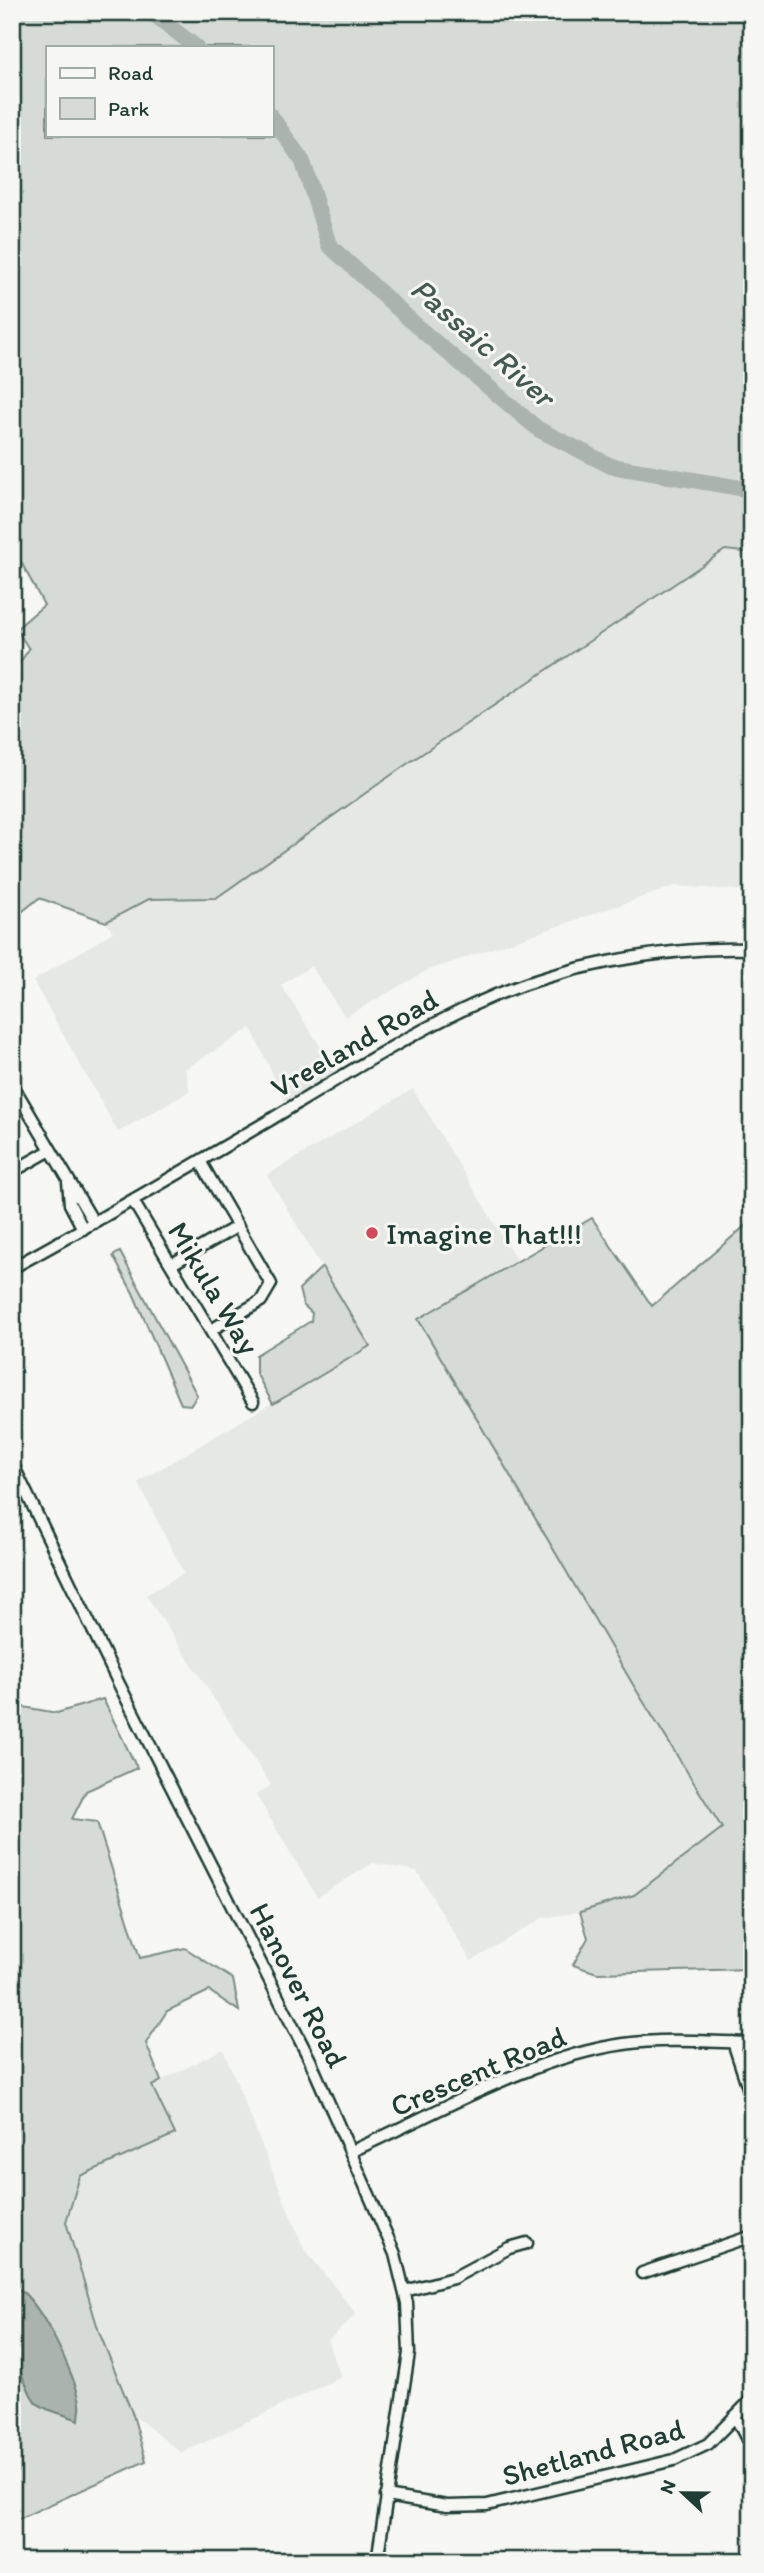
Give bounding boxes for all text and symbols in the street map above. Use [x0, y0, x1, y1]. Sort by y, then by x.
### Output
legend [46, 46, 273, 136]
text: Road [108, 60, 154, 85]
text: Park [108, 96, 150, 121]
water label: Passaic River [403, 269, 565, 417]
street label: Vreeland Road [264, 980, 444, 1106]
street label: Mikula Way [160, 1215, 268, 1361]
place label: Imagine That!!! [386, 1215, 582, 1252]
marker: Imagine That!!! [364, 1225, 380, 1241]
street label: Hanover Road [242, 1896, 357, 2074]
street label: Crescent Road [385, 2017, 571, 2125]
street label: Shetland Road [498, 2410, 688, 2494]
north arrow [648, 2458, 718, 2528]
text: N [655, 2477, 681, 2497]

